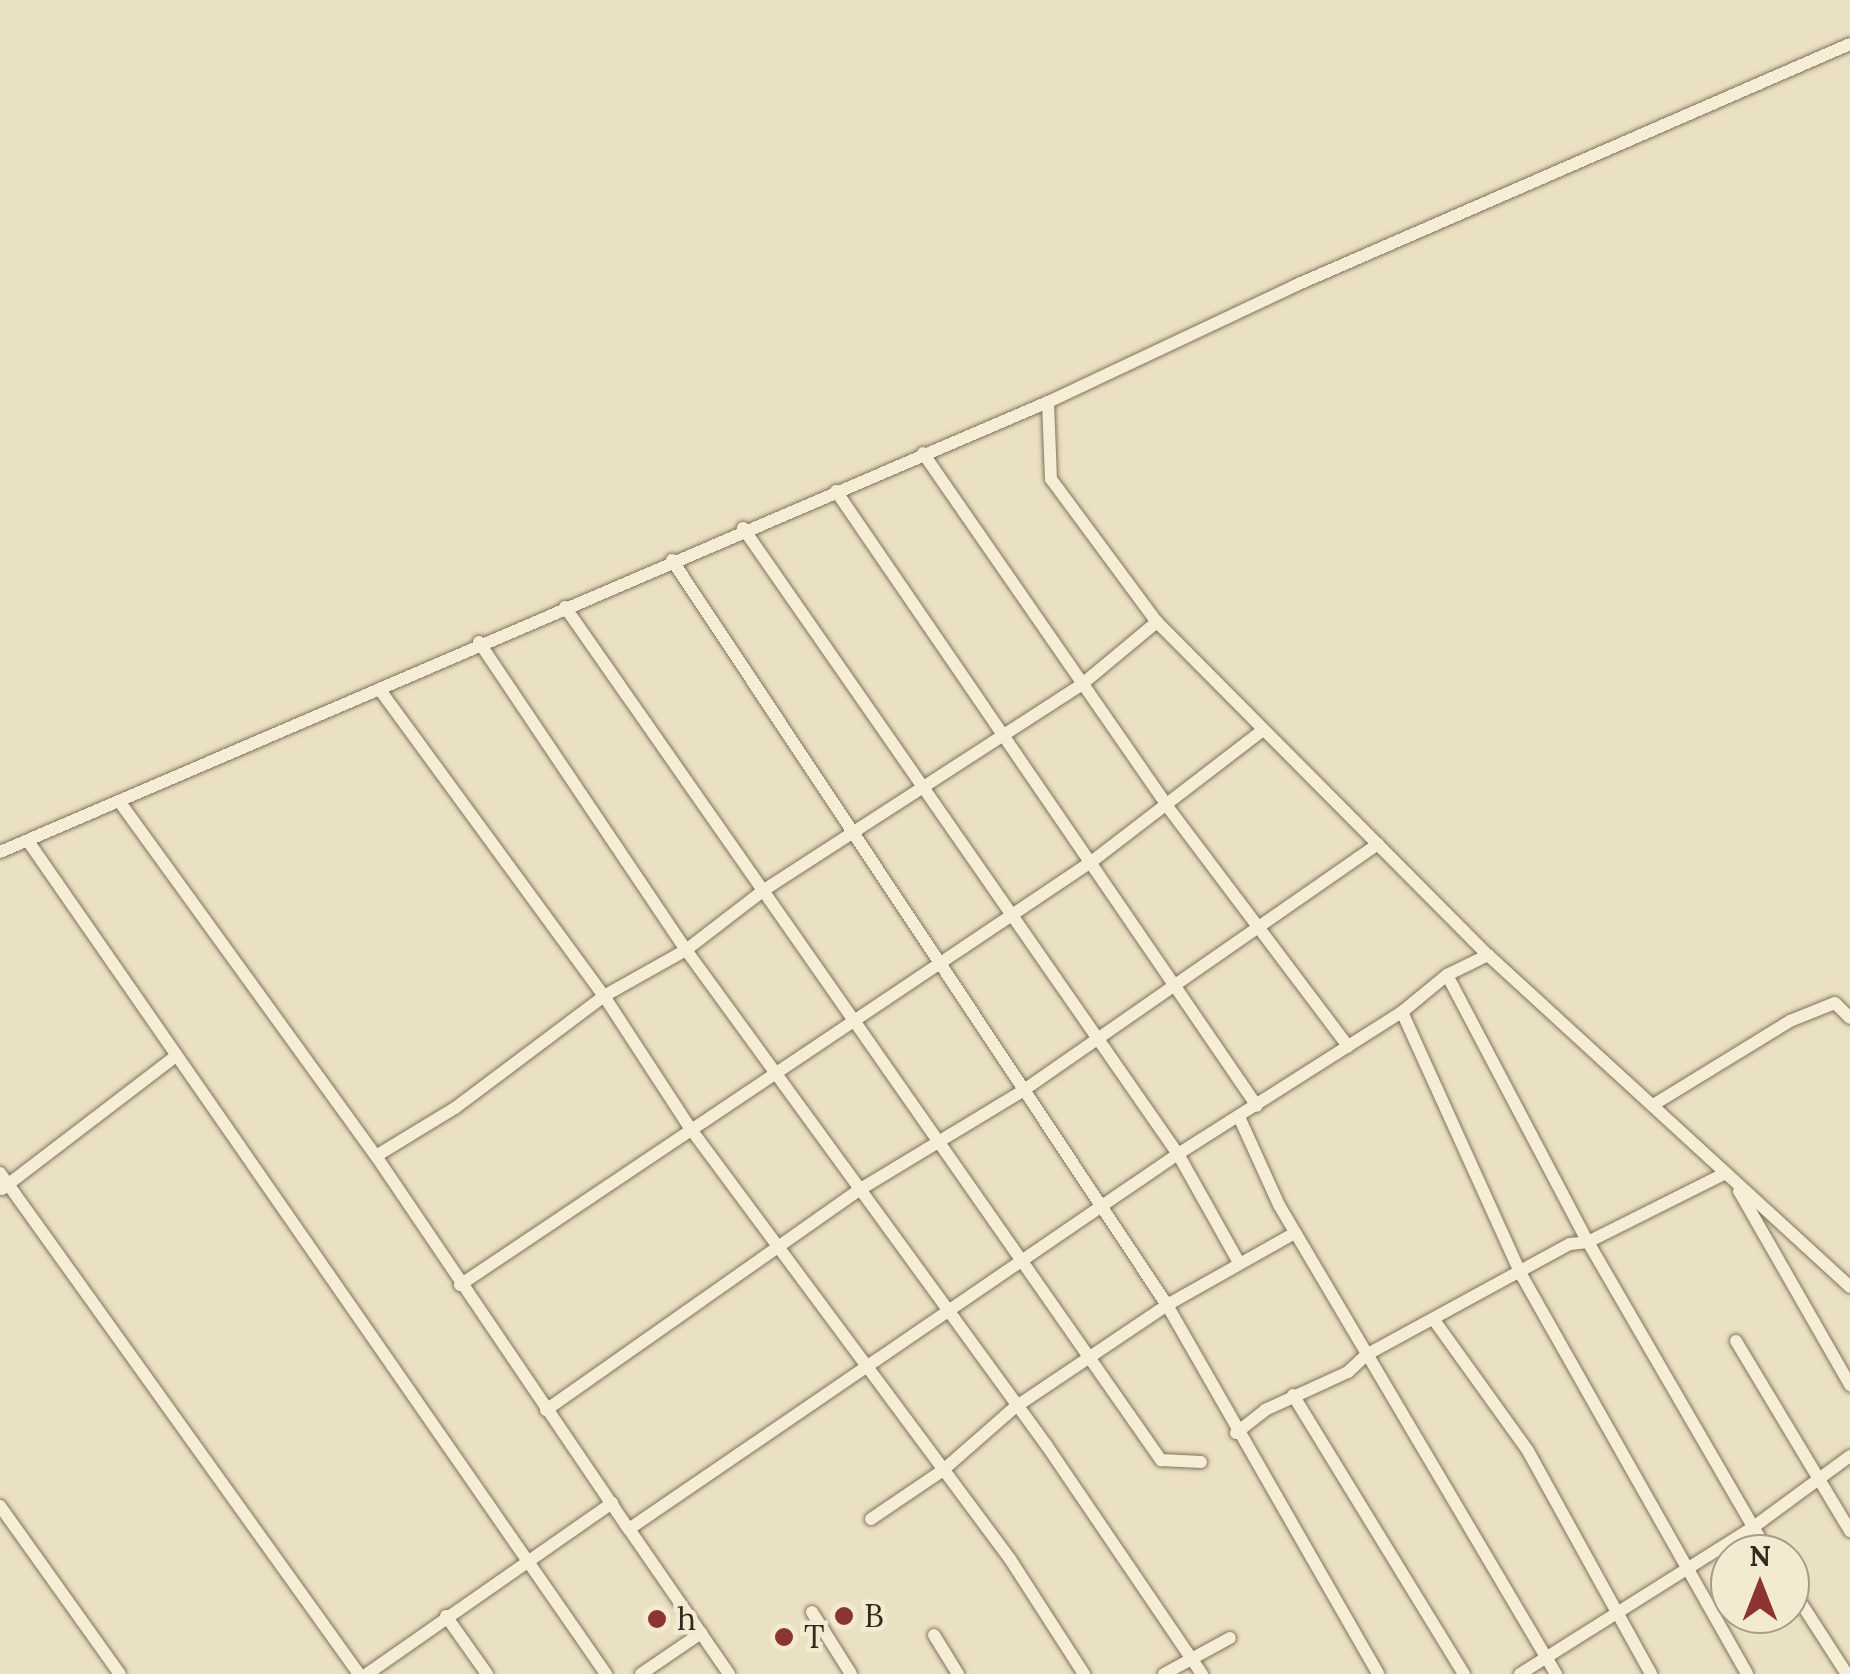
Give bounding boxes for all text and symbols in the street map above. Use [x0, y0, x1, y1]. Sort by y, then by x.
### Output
north arrow [1710, 1534, 1810, 1634]
text: N [1749, 1538, 1771, 1574]
place label: B [864, 1597, 884, 1635]
place label: h [677, 1600, 696, 1638]
marker: B [833, 1605, 855, 1627]
marker: h [646, 1608, 668, 1630]
place label: T [804, 1618, 824, 1656]
marker: T [773, 1626, 795, 1648]

